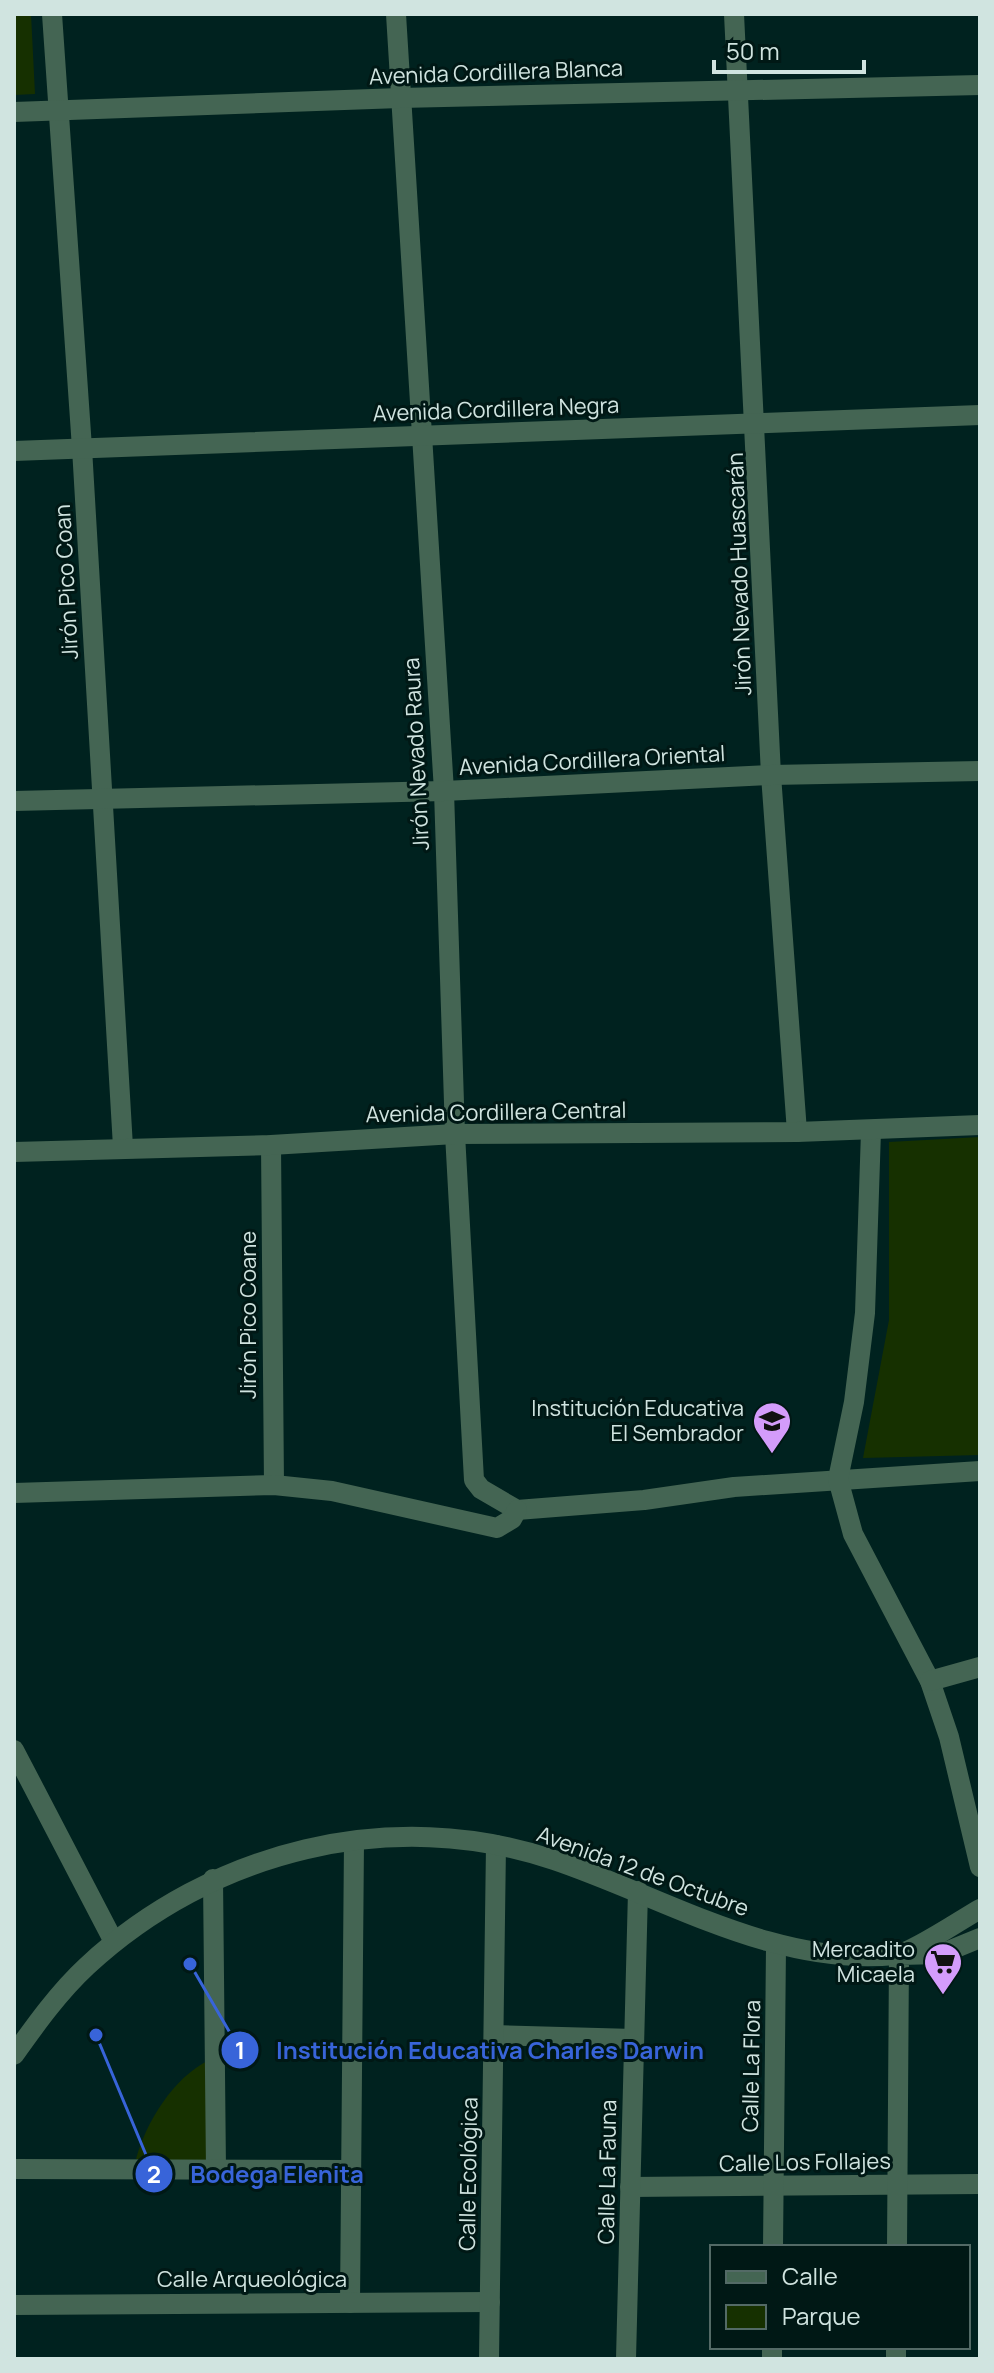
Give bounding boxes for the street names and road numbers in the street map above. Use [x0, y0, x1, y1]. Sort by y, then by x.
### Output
street label: Avenida Cordillera Blanca [368, 53, 624, 91]
street label: Avenida Cordillera Negra [372, 390, 620, 428]
street label: Jirón Nevado Huascarán [720, 452, 758, 696]
street label: Jirón Pico Coan [47, 504, 85, 660]
street label: Jirón Nevado Raura [396, 657, 436, 851]
street label: Avenida Cordillera Oriental [458, 738, 726, 782]
street label: Avenida Cordillera Central [365, 1095, 627, 1129]
street label: Jirón Pico Coane [233, 1231, 263, 1399]
street label: Avenida 12 de Octubre [533, 1819, 753, 1923]
street label: Calle La Flora [735, 2000, 767, 2132]
street label: Calle Ecológica [452, 2097, 484, 2251]
street label: Calle La Fauna [591, 2099, 623, 2245]
street label: Calle Los Follajes [719, 2146, 891, 2178]
street label: Calle Arqueológica [157, 2264, 347, 2294]

